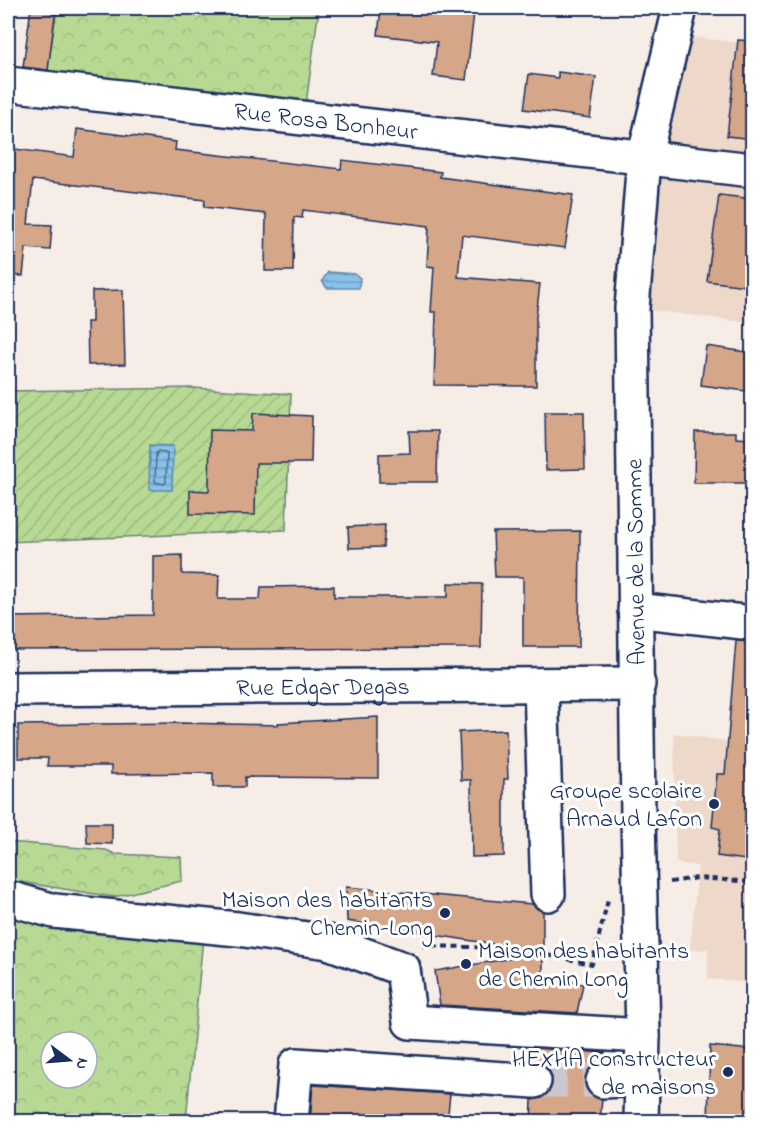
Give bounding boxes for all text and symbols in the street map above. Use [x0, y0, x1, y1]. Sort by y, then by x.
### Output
street label: Rue Rosa Bonheur [232, 95, 420, 151]
street label: Avenue de la Somme [618, 458, 657, 666]
street label: Rue Edgar Degas [236, 671, 410, 707]
place label: Groupe scolaire Arnaud Lafon [549, 775, 702, 838]
marker: Groupe scolaire Arnaud Lafon [707, 797, 721, 811]
place label: Maison des habitants Chemin-Long [222, 884, 433, 947]
marker: Maison des habitants Chemin-Long [438, 906, 452, 920]
place label: Maison des habitants de Chemin Long [478, 935, 689, 998]
marker: Maison des habitants de Chemin Long [459, 957, 473, 971]
north arrow [39, 1030, 99, 1090]
place label: HEXHA constructeur de maisons [512, 1043, 717, 1106]
text: N [68, 1055, 95, 1072]
marker: HEXHA constructeur de maisons [721, 1065, 735, 1079]

